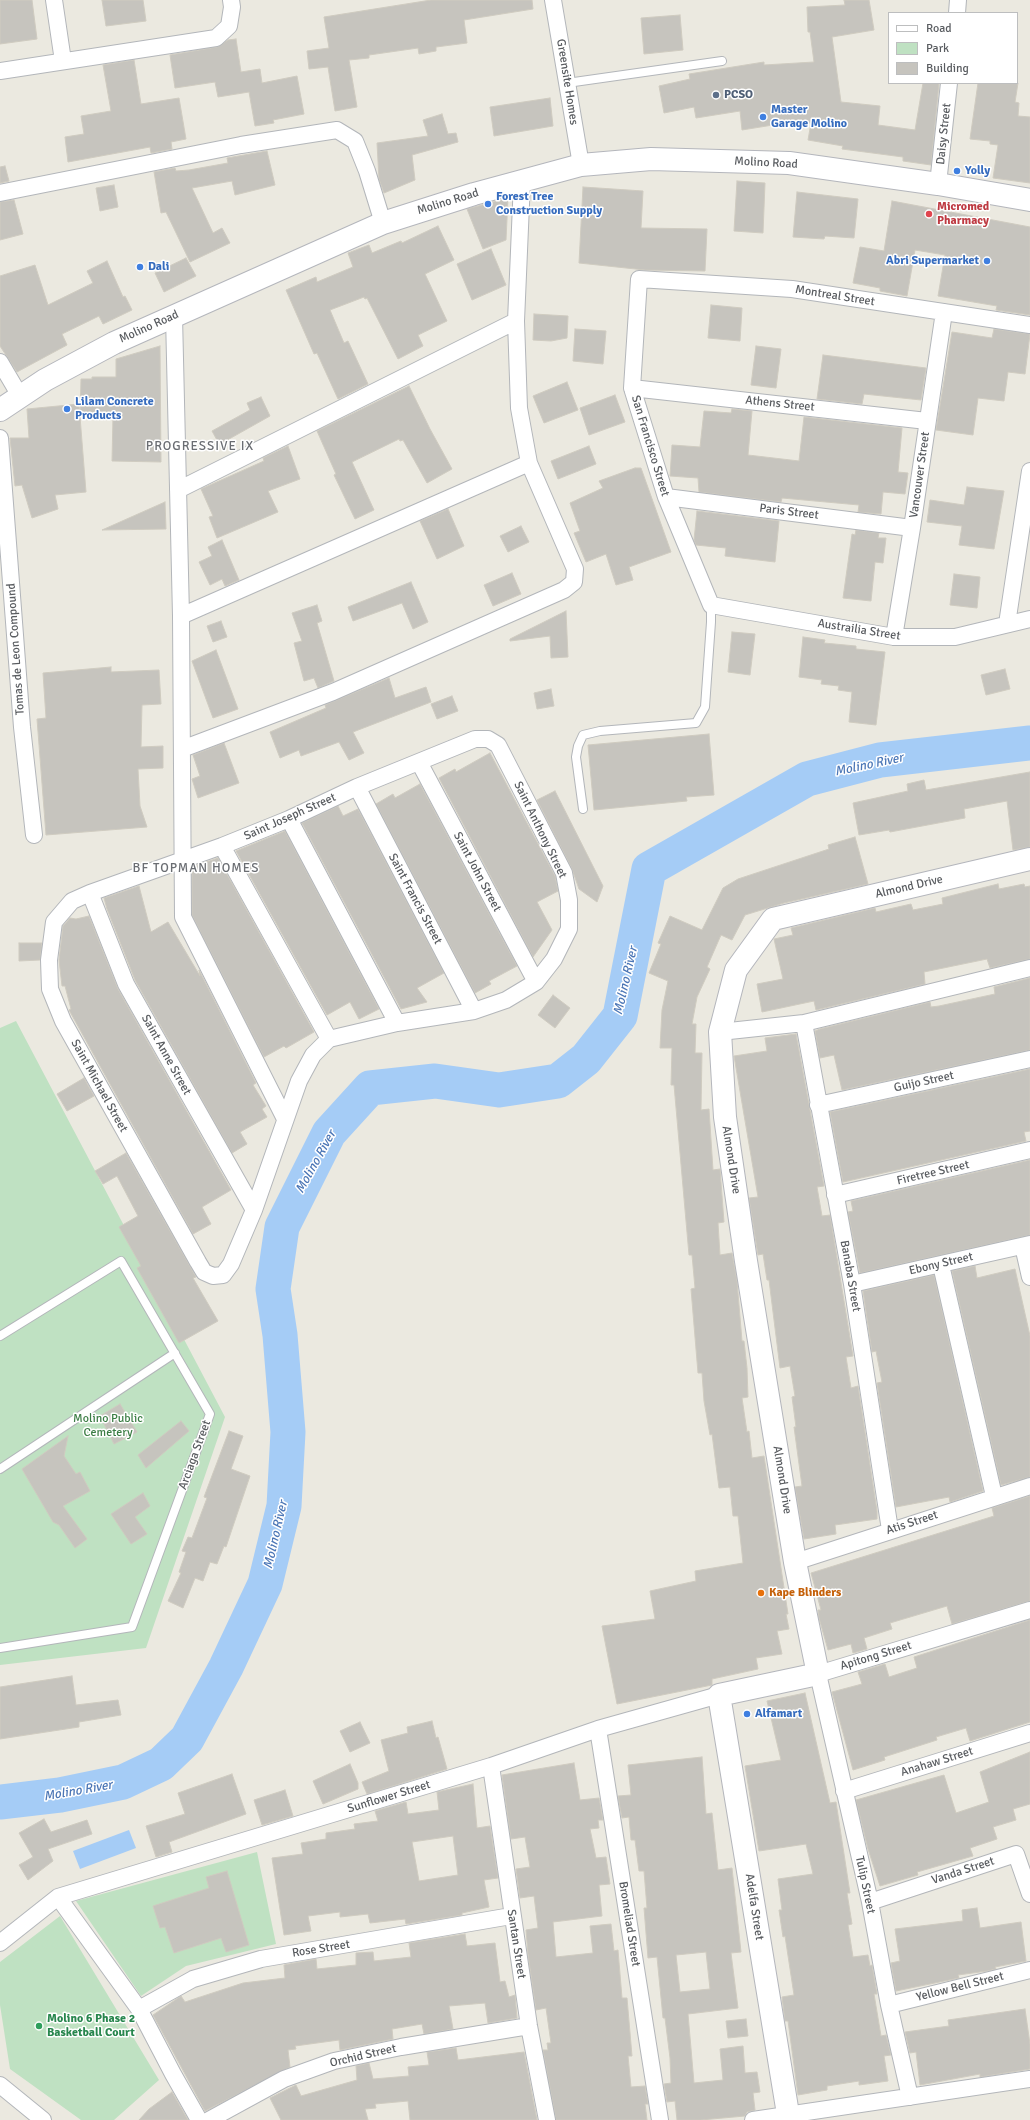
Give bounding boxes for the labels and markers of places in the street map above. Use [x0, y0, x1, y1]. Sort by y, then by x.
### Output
place label: PCSO [724, 88, 753, 102]
marker: PCSO [711, 90, 721, 100]
place label: Master Garage Molino [771, 103, 847, 131]
marker: Master Garage Molino [758, 112, 768, 122]
place label: Yolly [965, 164, 990, 178]
marker: Yolly [952, 166, 962, 176]
place label: Forest Tree Construction Supply [496, 190, 602, 218]
marker: Forest Tree Construction Supply [483, 199, 493, 209]
place label: Micromed Pharmacy [937, 200, 989, 228]
marker: Micromed Pharmacy [924, 209, 934, 219]
place label: Abri Supermarket [886, 254, 979, 268]
marker: Abri Supermarket [982, 256, 992, 266]
place label: Dali [148, 260, 169, 274]
marker: Dali [135, 262, 145, 272]
place label: Lilam Concrete Products [75, 395, 154, 423]
marker: Lilam Concrete Products [62, 404, 72, 414]
place label: Kape Blinders [769, 1586, 841, 1600]
marker: Kape Blinders [756, 1588, 766, 1598]
place label: Alfamart [755, 1707, 802, 1721]
marker: Alfamart [742, 1709, 752, 1719]
place label: Molino 6 Phase 2 Basketball Court [47, 2012, 135, 2040]
marker: Molino 6 Phase 2 Basketball Court [34, 2021, 44, 2031]

